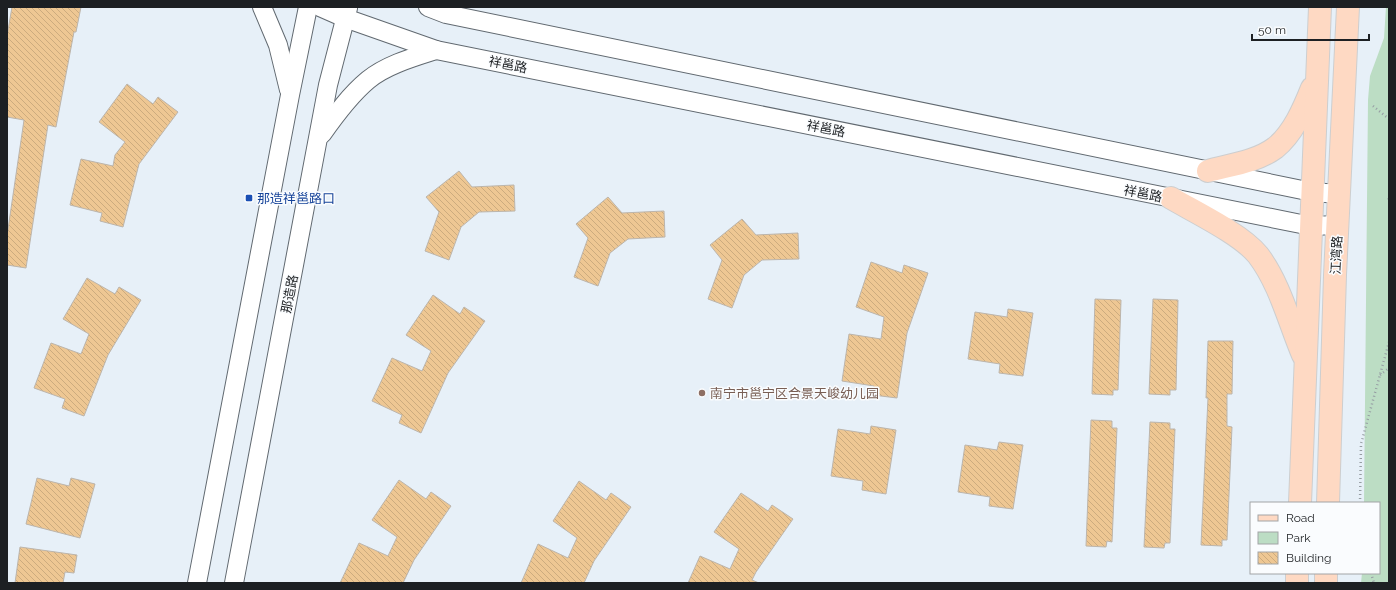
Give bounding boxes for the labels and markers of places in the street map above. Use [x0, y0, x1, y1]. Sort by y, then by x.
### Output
place label: 那造祥邕路口 [257, 191, 335, 206]
marker: 那造祥邕路口 [244, 193, 254, 203]
place label: 南宁市邕宁区合景天峻幼儿园 [710, 386, 879, 401]
marker: 南宁市邕宁区合景天峻幼儿园 [697, 388, 707, 398]

